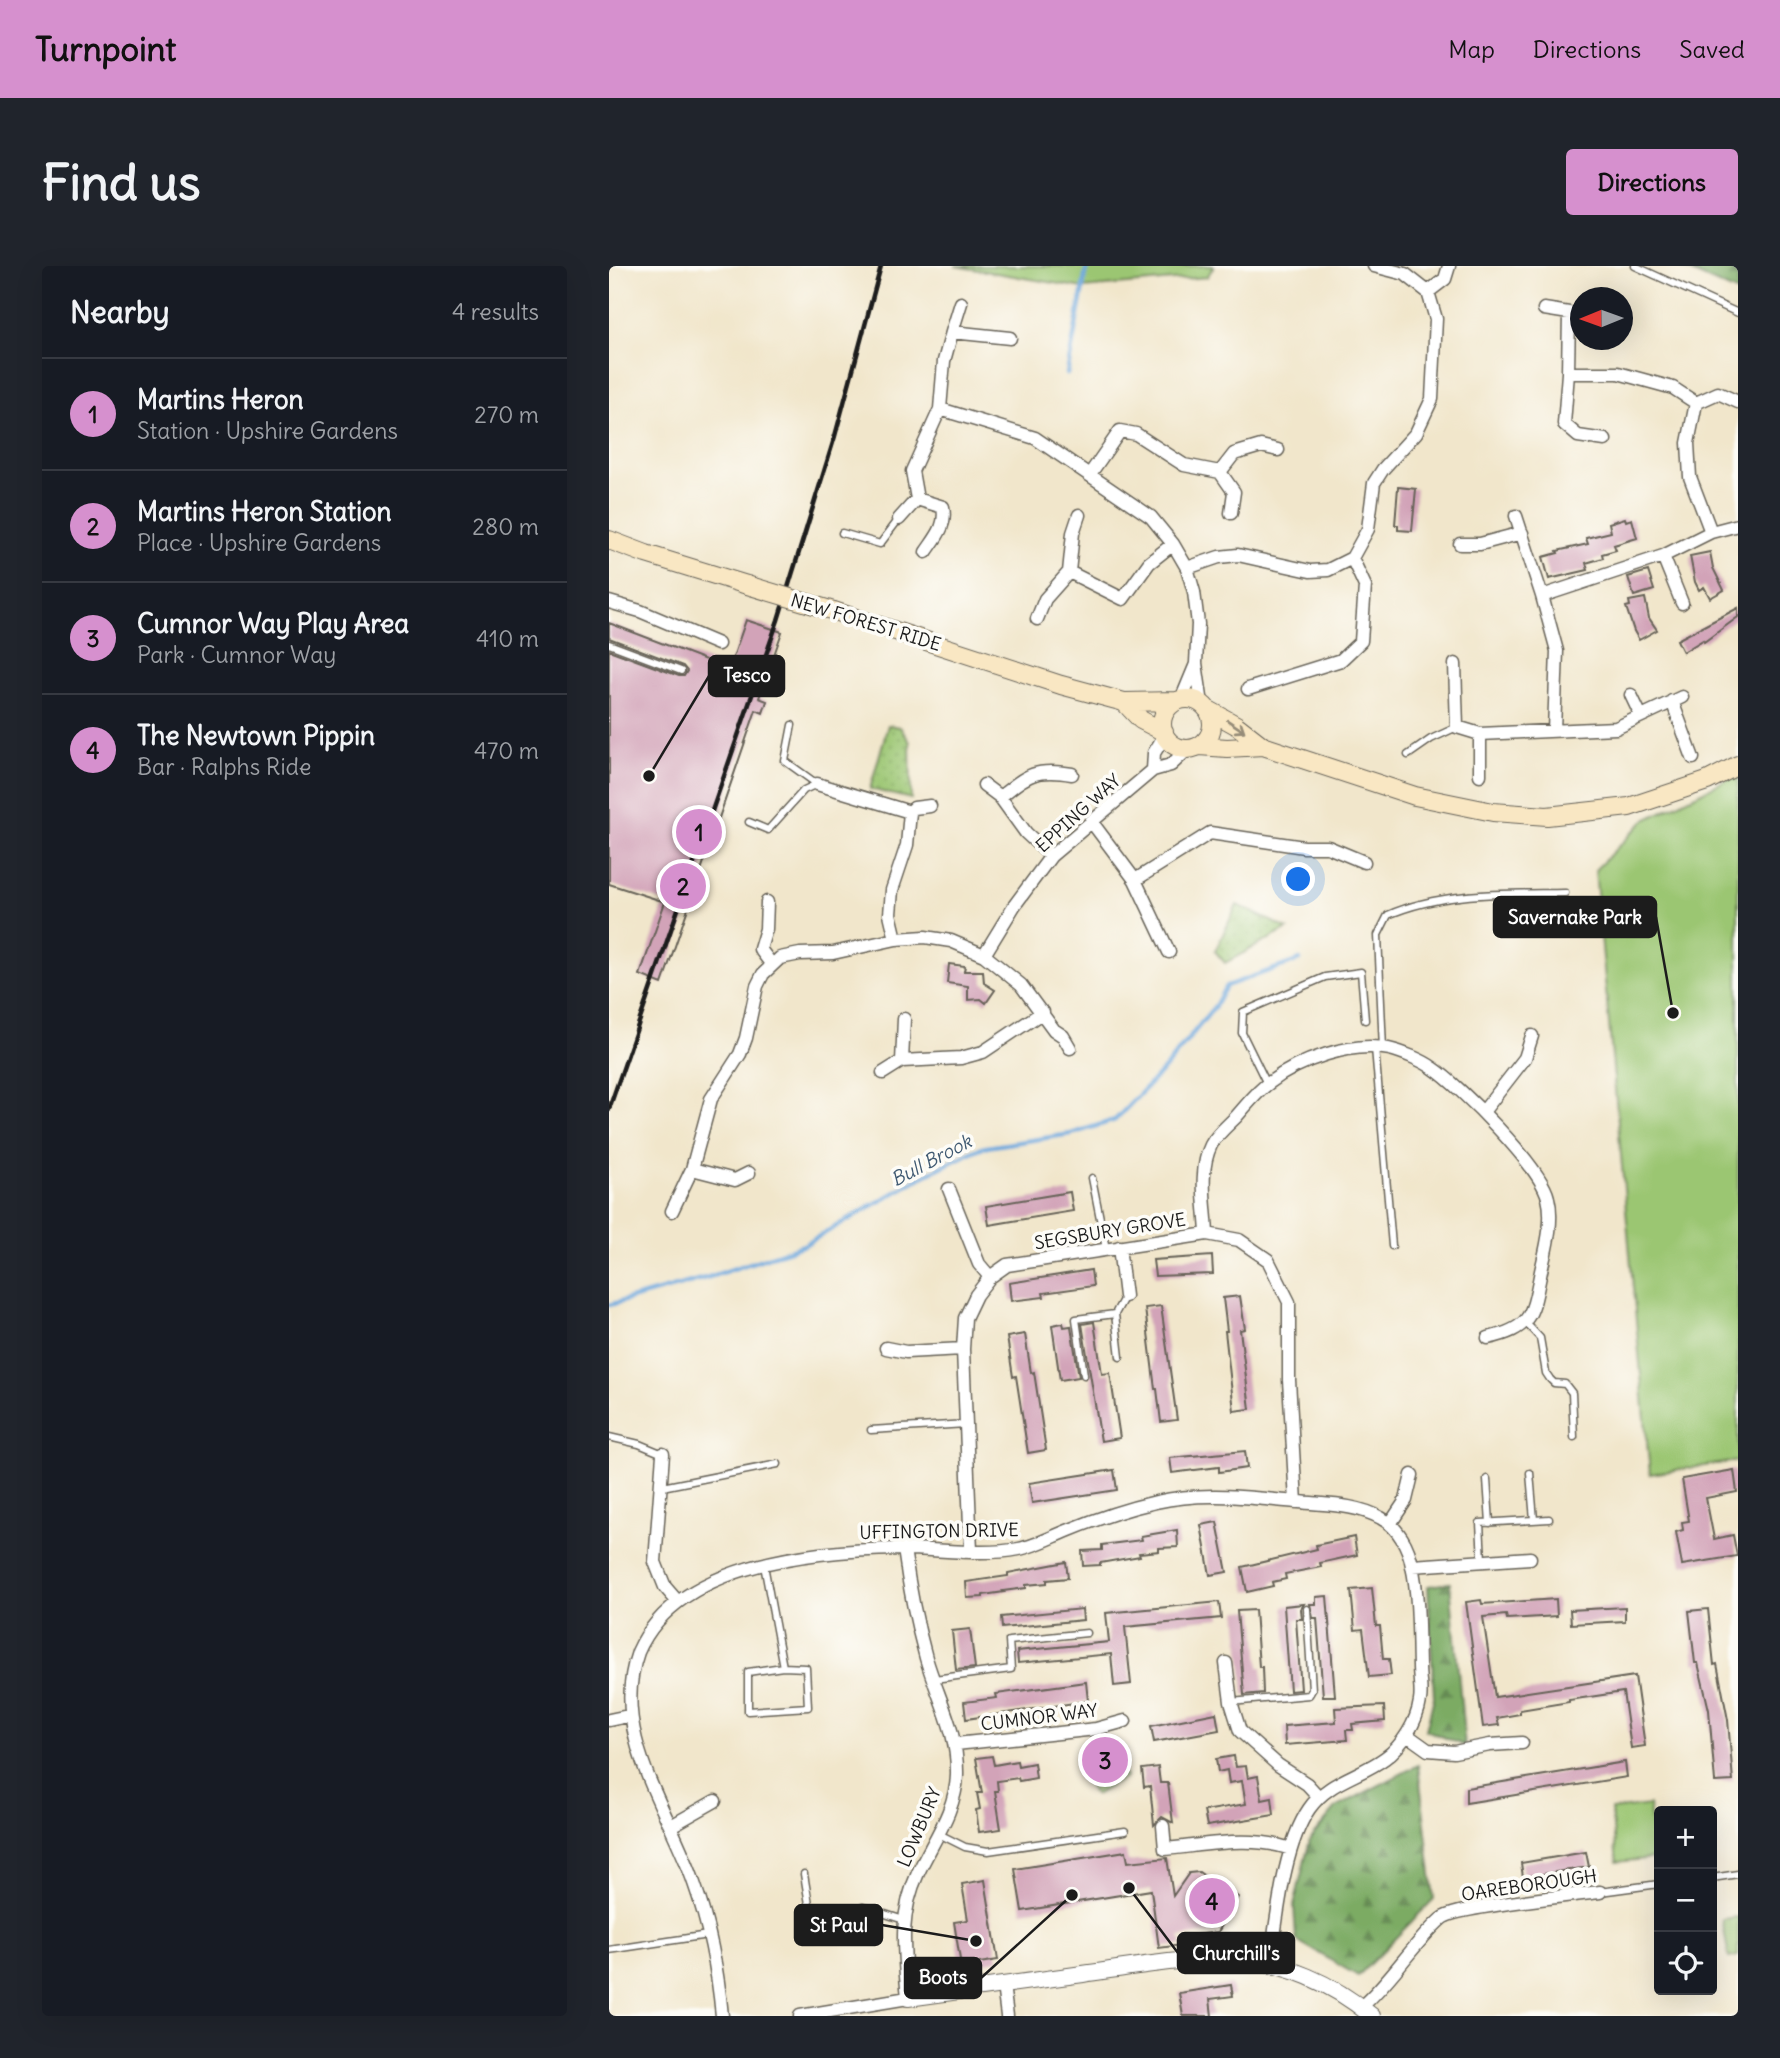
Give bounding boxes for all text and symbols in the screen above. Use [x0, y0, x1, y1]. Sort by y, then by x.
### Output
text: Turnpoint [35, 28, 176, 70]
text: Map [1448, 34, 1495, 64]
text: Directions [1533, 34, 1641, 64]
text: Saved [1679, 34, 1745, 64]
button: Directions [1566, 149, 1738, 215]
text: Find us [42, 152, 200, 213]
north arrow [1570, 287, 1633, 350]
text: Nearby [70, 293, 170, 331]
text: 4 results [452, 297, 539, 326]
text: Martins Heron [137, 383, 304, 416]
text: 1 [88, 400, 98, 429]
text: 270 m [474, 400, 539, 429]
text: Station · Upshire Gardens [137, 416, 398, 445]
text: Martins Heron Station [137, 495, 392, 528]
text: 2 [87, 512, 99, 541]
text: 280 m [472, 512, 539, 541]
text: Place · Upshire Gardens [137, 528, 381, 557]
street label: NEW FOREST RIDE [788, 588, 944, 656]
text: Cumnor Way Play Area [137, 607, 409, 640]
text: 3 [86, 624, 100, 653]
text: 410 m [476, 624, 539, 653]
text: Park · Cumnor Way [137, 640, 336, 669]
callout: Tesco [709, 656, 784, 696]
text: Tesco [723, 663, 771, 687]
text: The Newtown Pippin [137, 719, 375, 752]
one-way arrow [1226, 719, 1245, 733]
text: 4 [86, 736, 100, 765]
text: 470 m [474, 736, 539, 765]
text: Bar · Ralphs Ride [137, 752, 311, 781]
street label: EPPING WAY [1031, 769, 1125, 857]
pin: 1 [676, 806, 722, 858]
pin: 2 [660, 860, 706, 912]
your location [1281, 862, 1315, 896]
callout: Savernake Park [1494, 897, 1656, 937]
text: Savernake Park [1508, 905, 1642, 929]
water label: Bull Brook [887, 1128, 976, 1191]
street label: SEGSBURY GROVE [1033, 1208, 1187, 1254]
street label: UFFINGTON DRIVE [859, 1518, 1019, 1544]
street label: CUMNOR WAY [979, 1698, 1099, 1736]
pin: 3 [1082, 1734, 1128, 1786]
street label: LOWBURY [892, 1784, 946, 1870]
map controls [1654, 1806, 1717, 1995]
button: + [1654, 1806, 1717, 1869]
street label: OAREBOROUGH [1460, 1864, 1598, 1906]
button: − [1654, 1869, 1717, 1932]
pin: 4 [1189, 1875, 1235, 1927]
callout: St Paul [795, 1905, 882, 1945]
text: St Paul [810, 1913, 868, 1937]
button: locate [1654, 1932, 1717, 1995]
callout: Churchill's [1178, 1933, 1294, 1973]
text: Churchill's [1192, 1941, 1280, 1965]
callout: Boots [905, 1958, 981, 1998]
text: Boots [919, 1965, 968, 1989]

